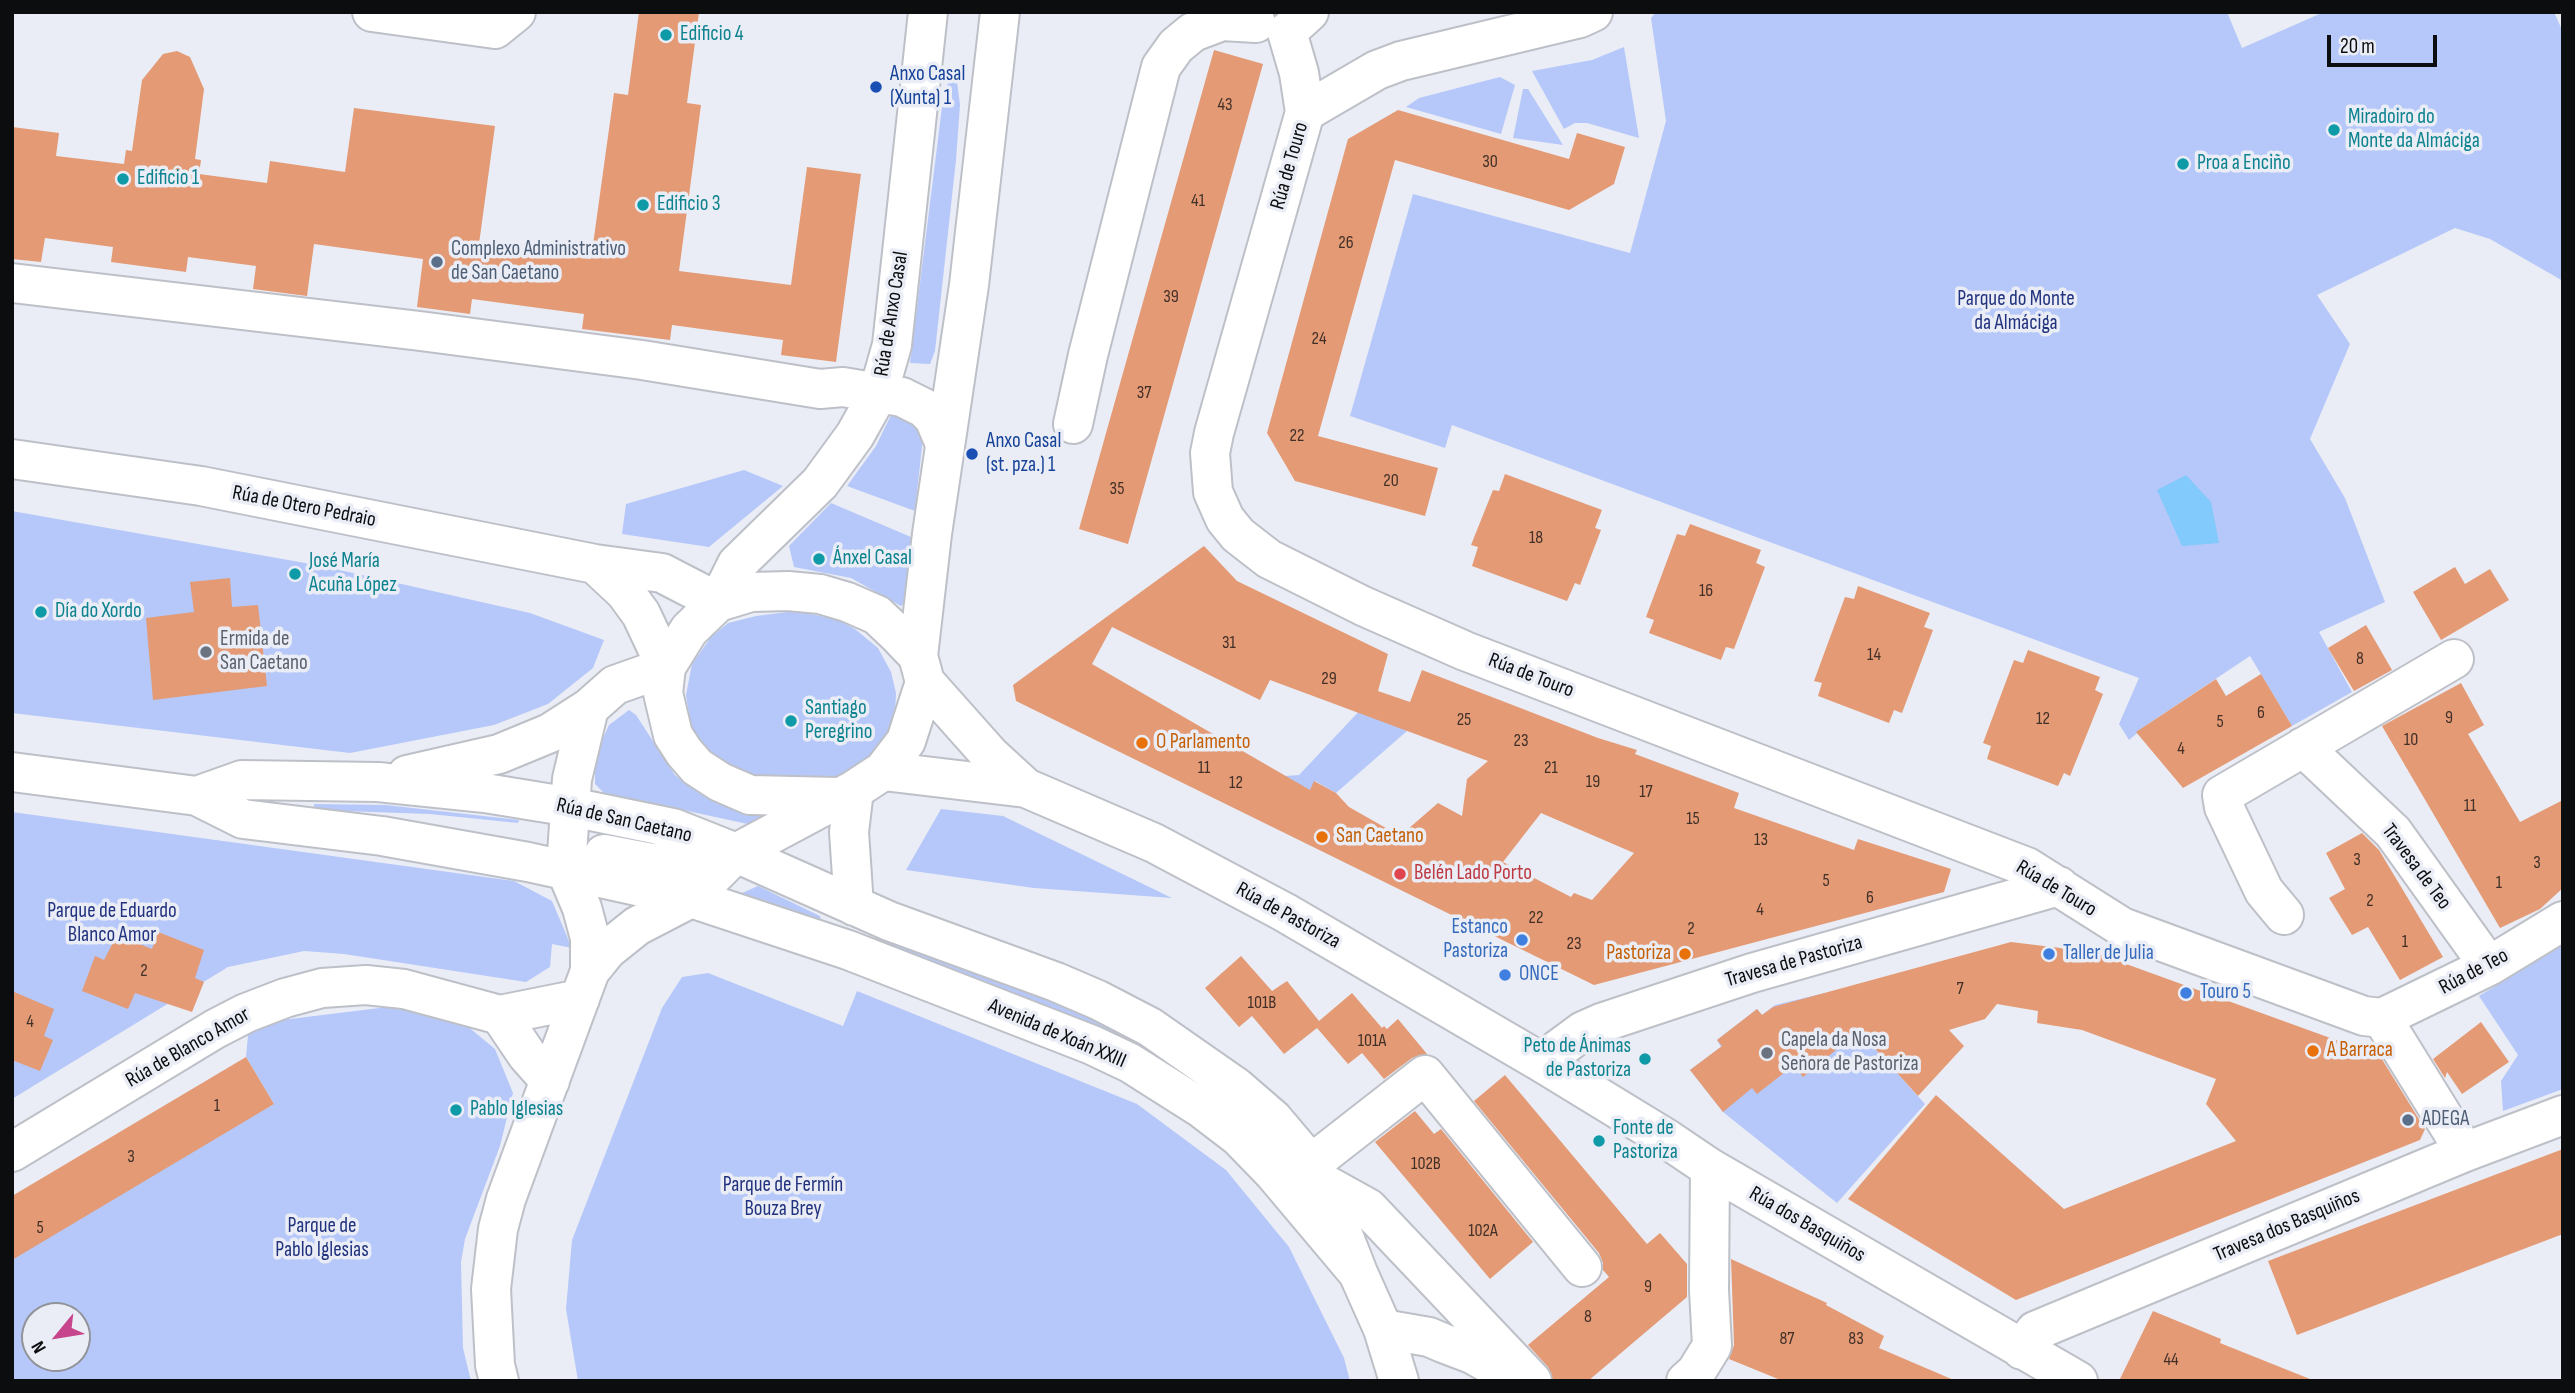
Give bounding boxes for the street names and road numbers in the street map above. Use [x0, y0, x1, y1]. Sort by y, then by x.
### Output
street label: Rúa de Touro [1266, 120, 1314, 212]
street label: Rúa de Anxo Casal [870, 250, 914, 378]
street label: Rúa de Otero Pedraio [230, 481, 378, 533]
street label: Rúa de Touro [1485, 648, 1577, 704]
street label: Rúa de San Caetano [554, 793, 694, 849]
street label: Travesa de Teo [2376, 819, 2456, 915]
street label: Rúa de Touro [2011, 855, 2101, 923]
street label: Rúa de Pastoriza [1232, 877, 1344, 955]
street label: Travesa de Pastoriza [1723, 930, 1865, 994]
street label: Rúa de Teo [2435, 943, 2513, 1001]
street label: Avenida de Xoán XXIII [984, 994, 1130, 1074]
street label: Rúa de Blanco Amor [122, 1002, 254, 1094]
street label: Rúa dos Basquiños [1744, 1182, 1870, 1268]
street label: Travesa dos Basquiños [2210, 1184, 2364, 1268]

